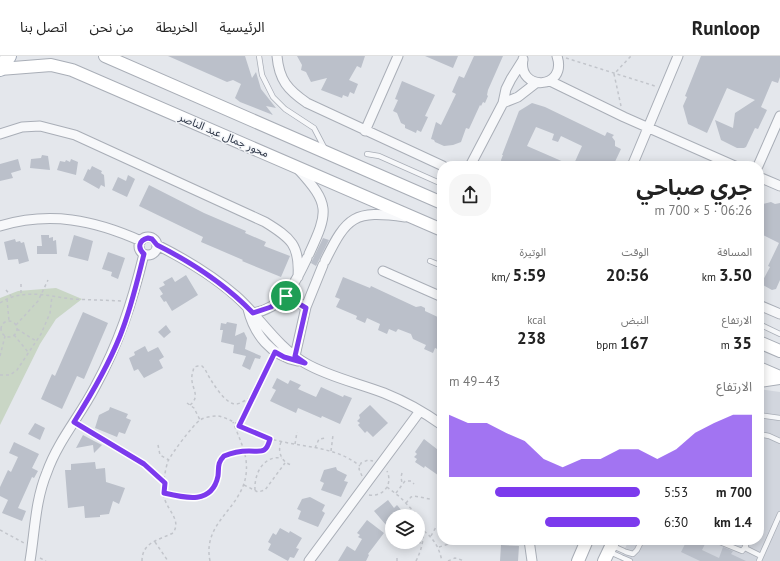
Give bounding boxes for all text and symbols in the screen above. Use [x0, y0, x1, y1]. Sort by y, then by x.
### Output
text: Runloop [692, 16, 760, 40]
text: اتصل بنا [20, 18, 67, 36]
text: من نحن [89, 18, 134, 36]
text: الخريطة [156, 18, 198, 36]
text: الرئيسية [220, 18, 265, 36]
street label: محور جمال عبد الناصر [176, 109, 271, 160]
text: جري صباحي [636, 173, 752, 201]
button: share [449, 174, 491, 216]
text: 06:26 · 5 × 700 m [654, 202, 752, 219]
text: الوتيرة [520, 245, 546, 259]
text: الوقت [621, 245, 649, 259]
text: المسافة [717, 245, 752, 259]
text: 5:59 [513, 264, 546, 286]
text: 20:56 [606, 264, 649, 286]
text: 3.50 [719, 264, 752, 286]
text: /km [491, 270, 513, 284]
text: km [702, 270, 719, 284]
pin [269, 279, 303, 313]
icon: arrive [275, 285, 297, 307]
text: kcal [527, 313, 546, 327]
text: النبض [621, 313, 649, 327]
text: الارتفاع [722, 313, 752, 327]
text: 238 [517, 327, 546, 349]
text: 167 [620, 332, 649, 354]
text: 35 [733, 332, 752, 354]
text: bpm [596, 338, 620, 352]
text: m [721, 338, 733, 352]
text: 43–49 m [449, 373, 500, 390]
text: الارتفاع [716, 378, 752, 395]
text: 5:53 [664, 484, 688, 501]
text: 700 m [716, 484, 752, 501]
map controls [385, 509, 425, 549]
button: layers [385, 509, 425, 549]
text: 6:30 [664, 514, 688, 531]
text: 1.4 km [714, 514, 752, 531]

